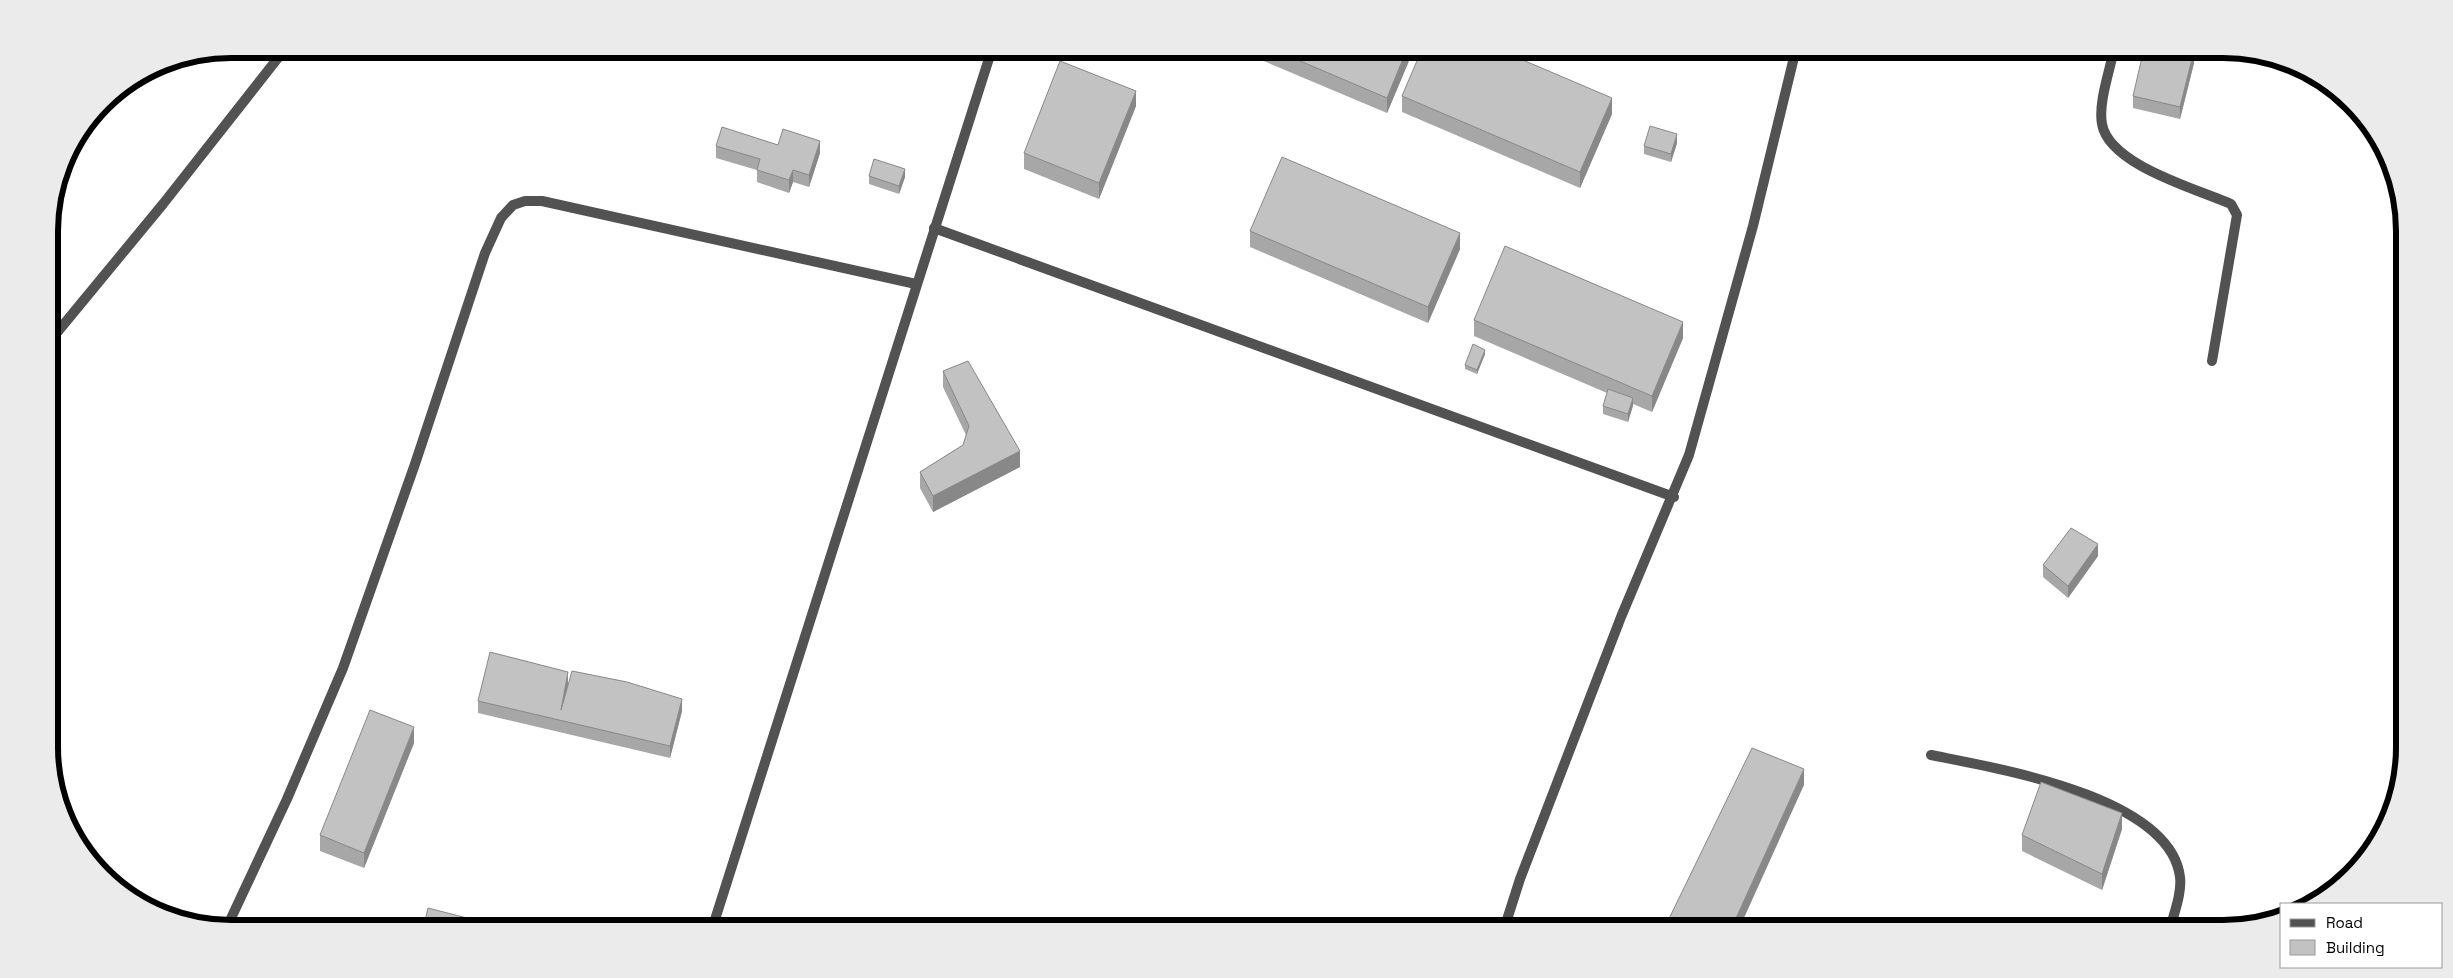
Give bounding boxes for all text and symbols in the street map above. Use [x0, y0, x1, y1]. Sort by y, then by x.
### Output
legend [2280, 903, 2443, 968]
text: Road [2326, 913, 2363, 932]
text: Building [2326, 938, 2385, 957]

